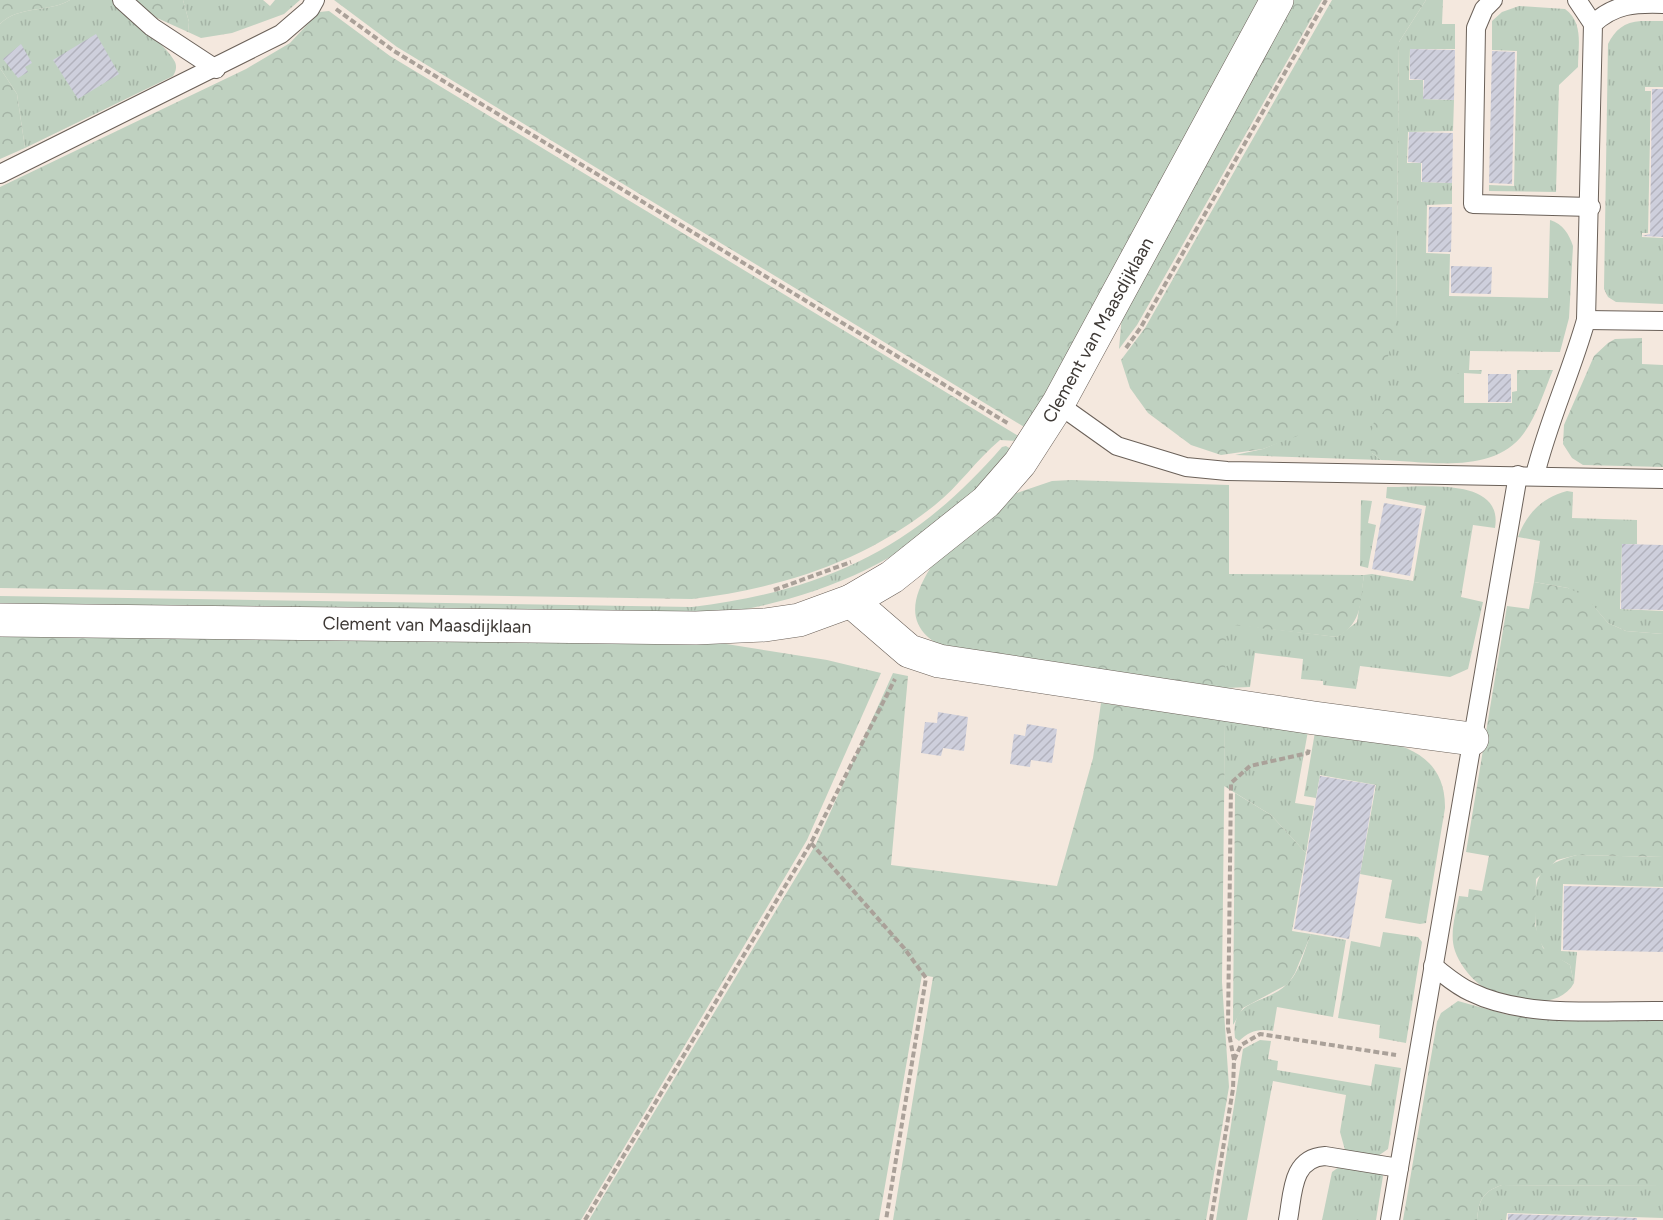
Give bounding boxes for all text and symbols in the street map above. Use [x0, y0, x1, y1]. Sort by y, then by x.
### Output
street label: Clement van Maasdijklaan [1038, 233, 1158, 427]
street label: Clement van Maasdijklaan [322, 612, 532, 638]

